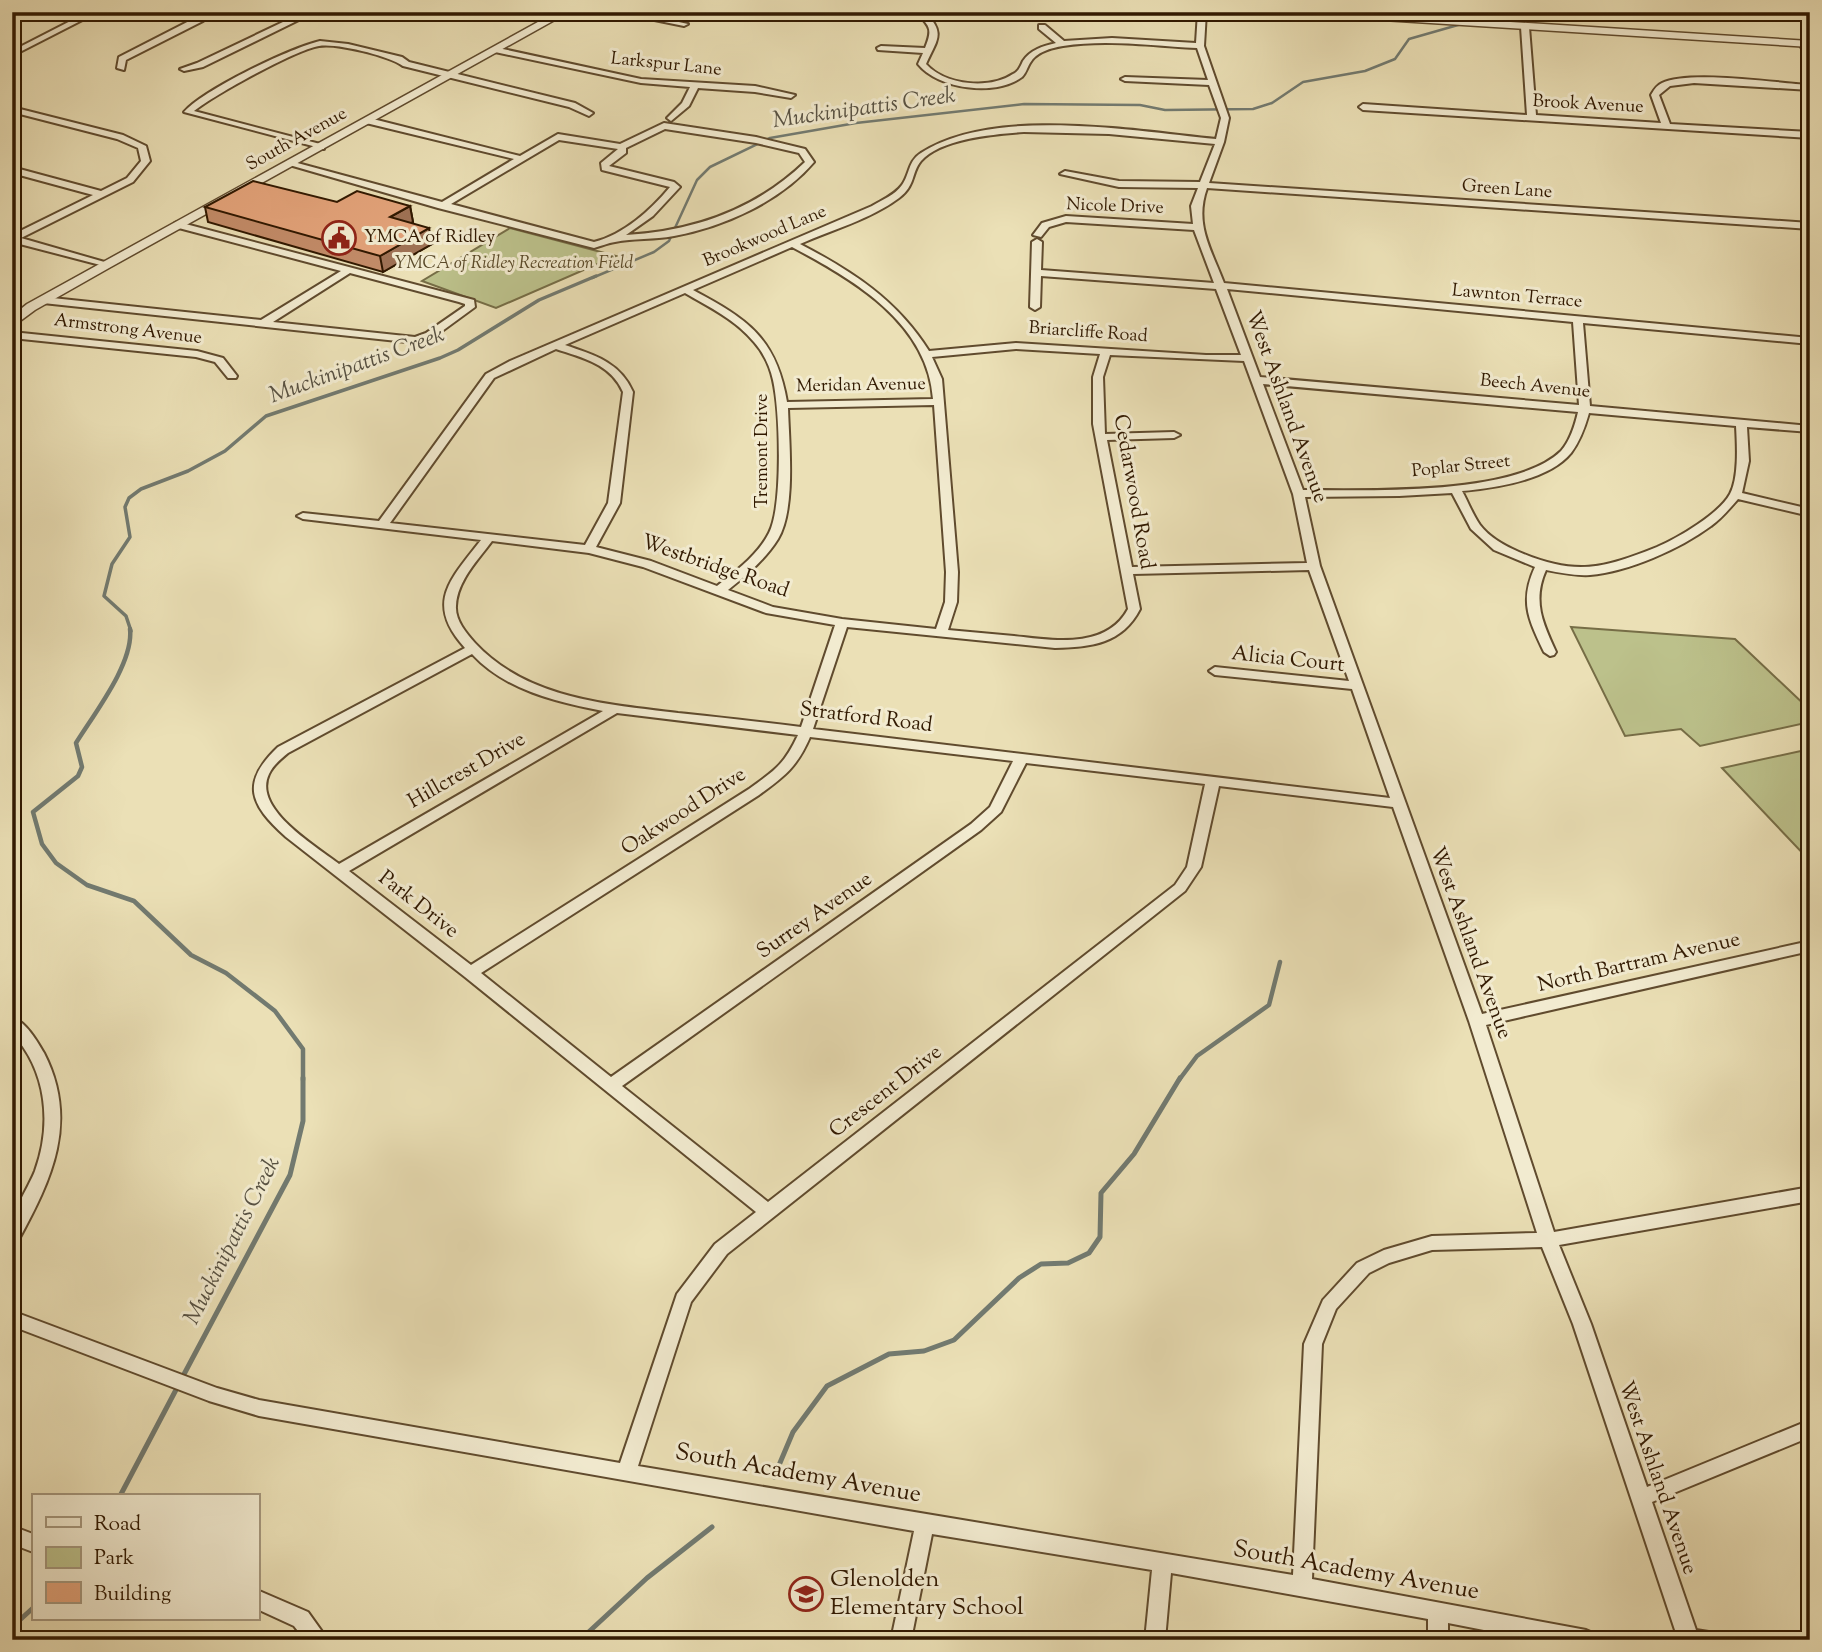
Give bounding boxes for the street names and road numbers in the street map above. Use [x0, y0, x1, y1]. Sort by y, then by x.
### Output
street label: Larkspur Lane [609, 46, 723, 84]
street label: Brook Avenue [1532, 89, 1644, 121]
street label: South Avenue [242, 102, 352, 178]
street label: Green Lane [1461, 174, 1553, 206]
street label: Nicole Drive [1066, 192, 1164, 222]
street label: Brookwood Lane [699, 199, 831, 275]
street label: Lawnton Terrace [1451, 278, 1583, 316]
street label: West Ashland Avenue [1237, 307, 1335, 507]
street label: Armstrong Avenue [53, 308, 203, 352]
street label: Briarcliffe Road [1028, 316, 1148, 350]
street label: Beech Avenue [1479, 368, 1591, 406]
street label: Meridan Avenue [796, 372, 926, 400]
street label: Tremont Drive [750, 394, 776, 508]
street label: Cedarwood Road [1105, 412, 1161, 572]
street label: Poplar Street [1410, 449, 1512, 485]
street label: Westbridge Road [637, 528, 793, 606]
street label: Alicia Court [1230, 639, 1346, 681]
street label: Stratford Road [798, 695, 934, 741]
street label: Hillcrest Drive [402, 725, 532, 817]
street label: Oakwood Drive [616, 760, 752, 864]
street label: West Ashland Avenue [1421, 843, 1519, 1043]
street label: Park Drive [371, 864, 465, 946]
street label: Surrey Avenue [751, 865, 879, 967]
street label: North Bartram Avenue [1535, 925, 1743, 1001]
street label: Crescent Drive [823, 1038, 949, 1146]
street label: West Ashland Avenue [1610, 1377, 1704, 1579]
street label: South Academy Avenue [672, 1436, 924, 1512]
street label: South Academy Avenue [1230, 1533, 1482, 1609]

